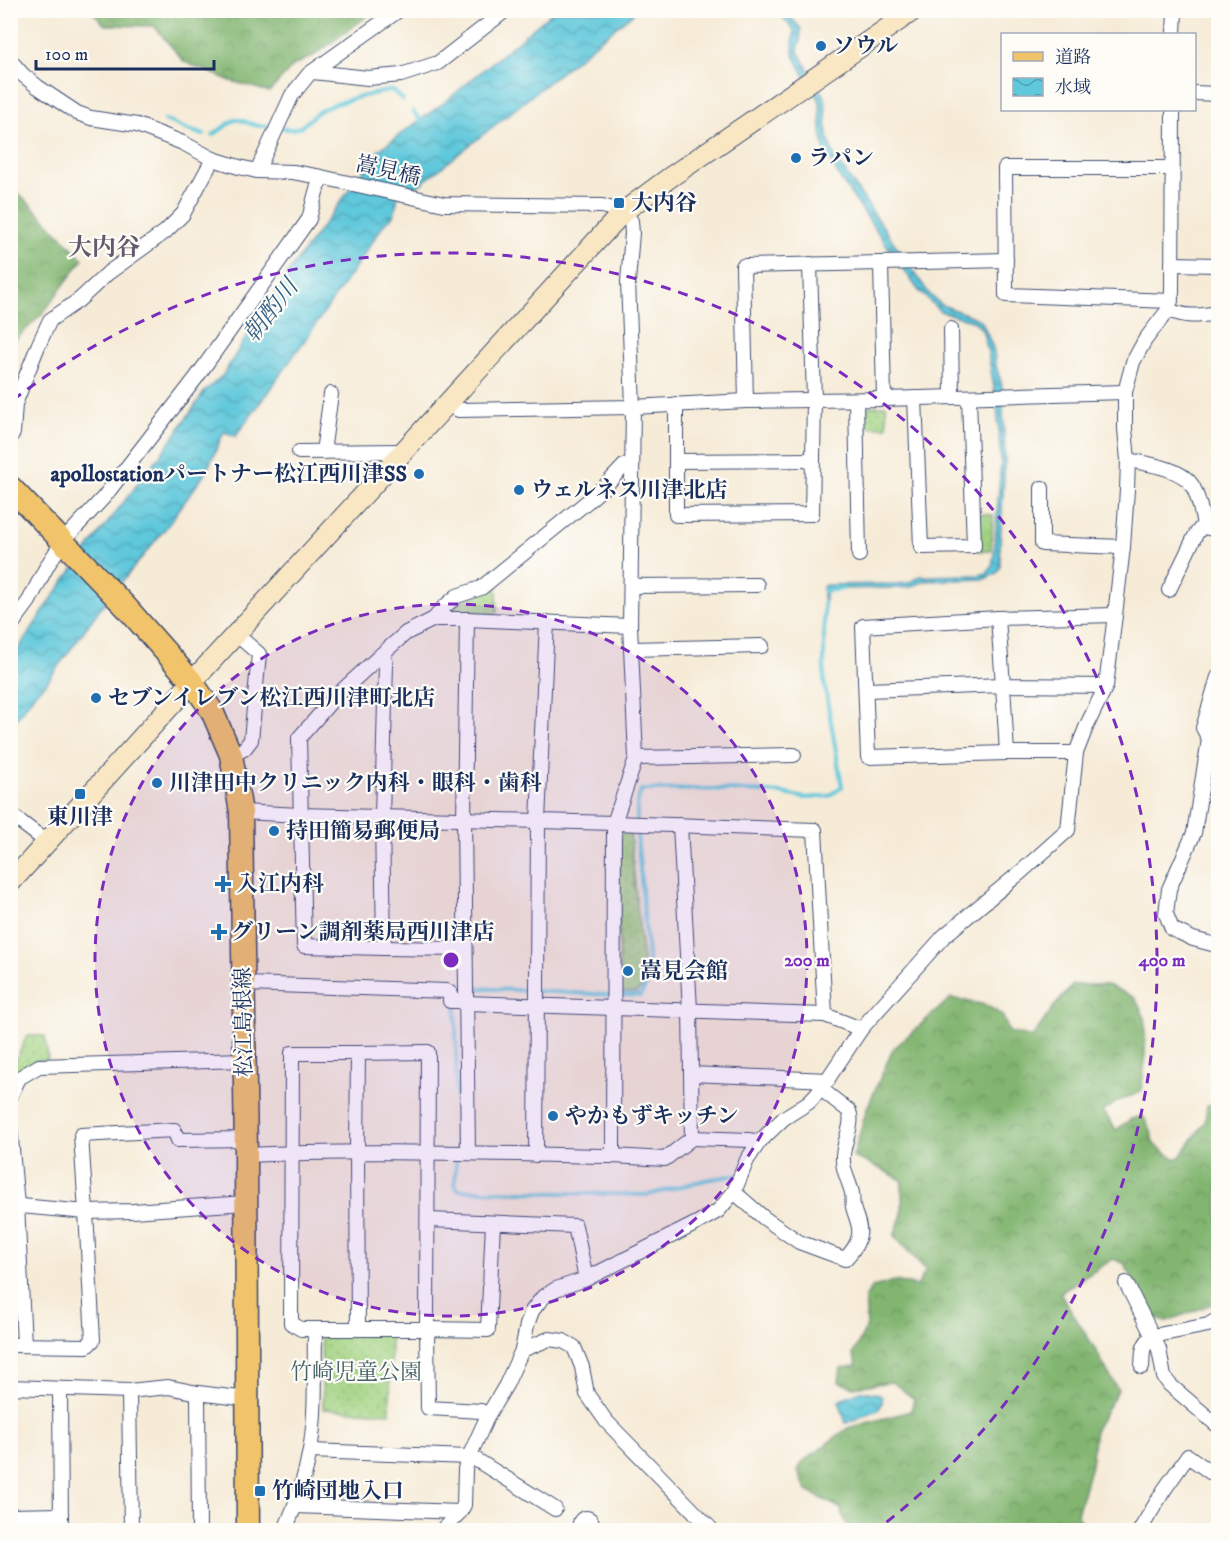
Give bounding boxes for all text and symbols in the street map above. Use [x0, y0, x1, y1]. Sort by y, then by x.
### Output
scale bar [36, 33, 214, 71]
place label: ソウル [833, 33, 898, 60]
legend [1001, 33, 1196, 111]
marker: ソウル [814, 39, 828, 53]
text: 100 m [45, 44, 88, 66]
text: 道路 [1055, 47, 1091, 69]
text: 水域 [1055, 77, 1091, 99]
place label: ラパン [808, 145, 874, 172]
street label: 嵩見橋 [353, 150, 423, 192]
marker: ラパン [789, 151, 803, 165]
place label: 大内谷 [631, 190, 697, 217]
marker: 大内谷 [612, 196, 626, 210]
district label: 大内谷 [68, 233, 140, 263]
water label: 朝酌川 [237, 271, 307, 349]
place label: apollostationパートナー松江西川津SS [50, 461, 407, 488]
marker: apollostationパートナー松江西川津SS [412, 467, 426, 481]
place label: ウェルネス川津北店 [531, 477, 727, 504]
marker: ウェルネス川津北店 [512, 483, 526, 497]
place label: セブンイレブン松江西川津町北店 [108, 685, 435, 712]
marker: セブンイレブン松江西川津町北店 [89, 691, 103, 705]
place label: 川津田中クリニック内科・眼科・歯科 [169, 770, 542, 797]
marker: 川津田中クリニック内科・眼科・歯科 [150, 776, 164, 790]
marker: 東川津 [73, 787, 87, 801]
place label: 東川津 [47, 804, 113, 831]
place label: 持田簡易郵便局 [286, 818, 440, 845]
marker: 持田簡易郵便局 [267, 824, 281, 838]
place label: 入江内科 [236, 871, 324, 898]
marker: 入江内科 [214, 875, 232, 893]
place label: グリーン調剤薬局西川津店 [231, 919, 495, 946]
marker: グリーン調剤薬局西川津店 [212, 925, 226, 939]
centre of rings [441, 950, 461, 970]
text: 200 m [784, 950, 830, 972]
text: 400 m [1137, 950, 1186, 972]
place label: 嵩見会館 [640, 958, 728, 985]
marker: 嵩見会館 [621, 964, 635, 978]
street label: 松江島根線 [230, 967, 258, 1077]
place label: やかもずキッチン [565, 1103, 739, 1130]
marker: やかもずキッチン [546, 1109, 560, 1123]
park label: 竹崎児童公園 [290, 1359, 422, 1386]
place label: 竹崎団地入口 [272, 1478, 404, 1505]
marker: 竹崎団地入口 [253, 1484, 267, 1498]

